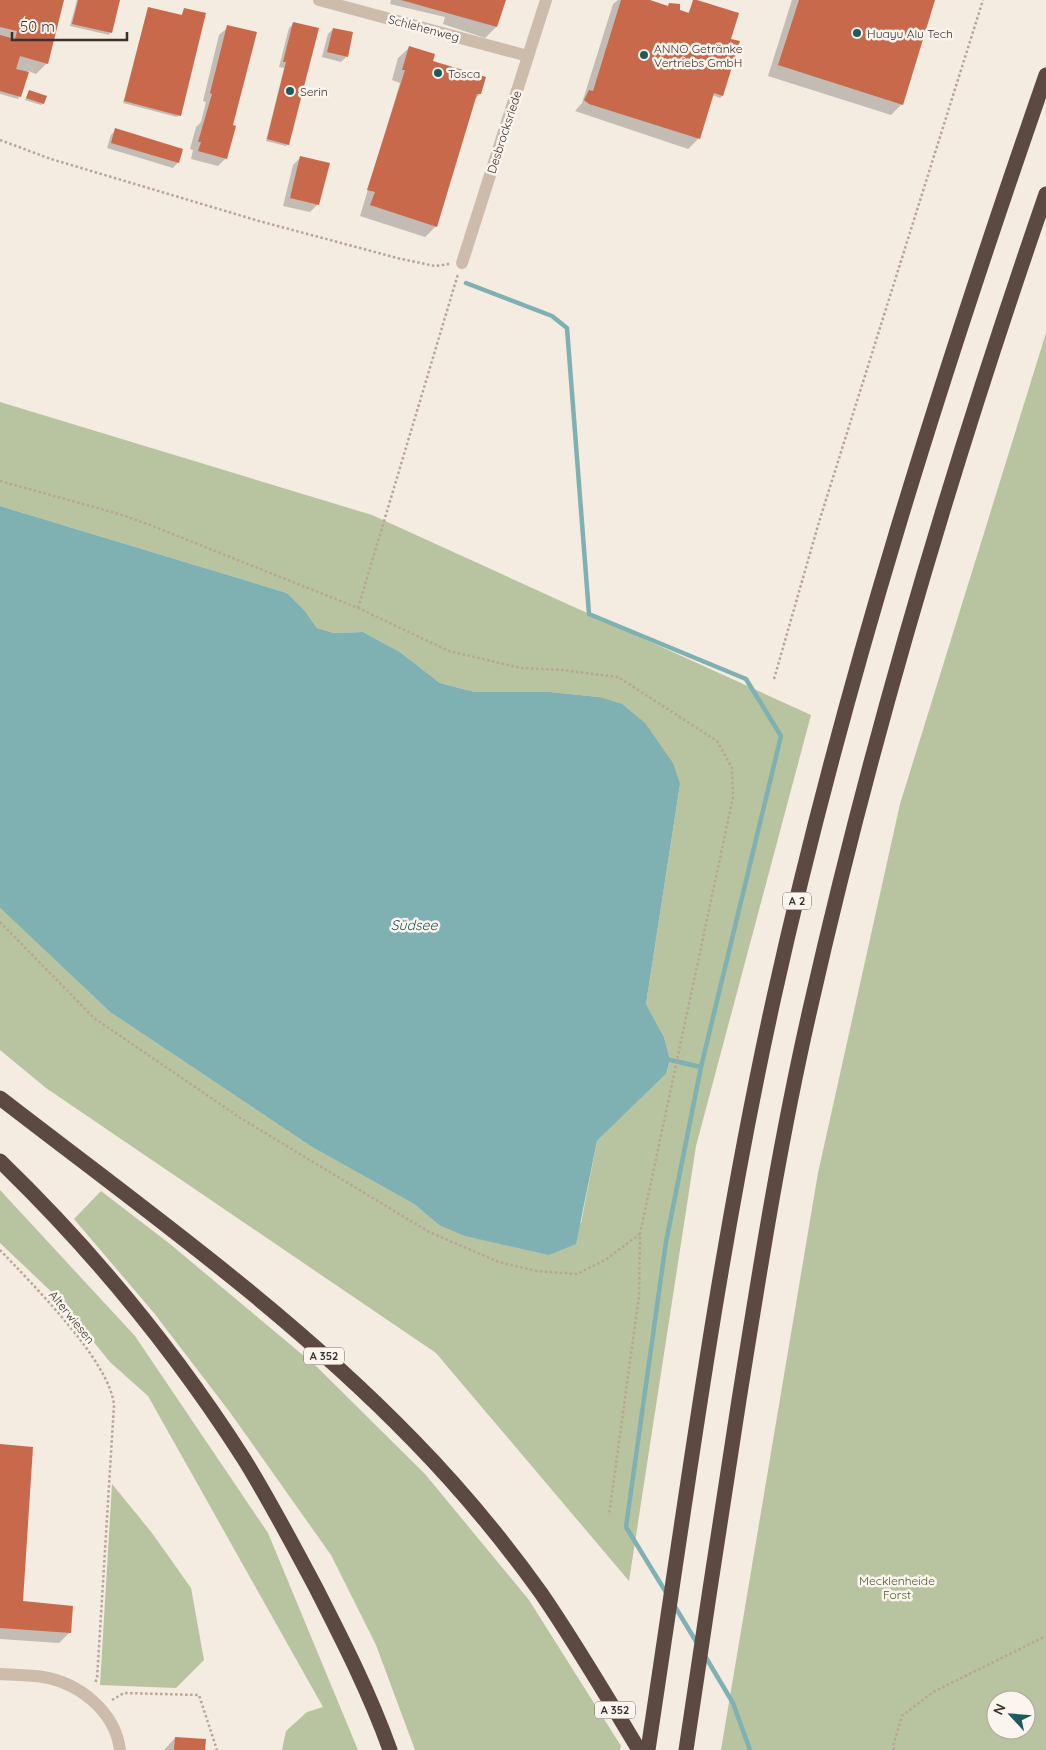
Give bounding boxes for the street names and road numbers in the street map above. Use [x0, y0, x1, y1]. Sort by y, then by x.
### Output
street label: Schlehenweg [387, 11, 461, 45]
street label: Desbrocksriede [484, 88, 525, 175]
road number: A 2 [783, 892, 811, 909]
street label: Alterwiesen [46, 1287, 98, 1347]
road number: A 352 [304, 1348, 344, 1364]
road number: A 352 [595, 1702, 635, 1718]

